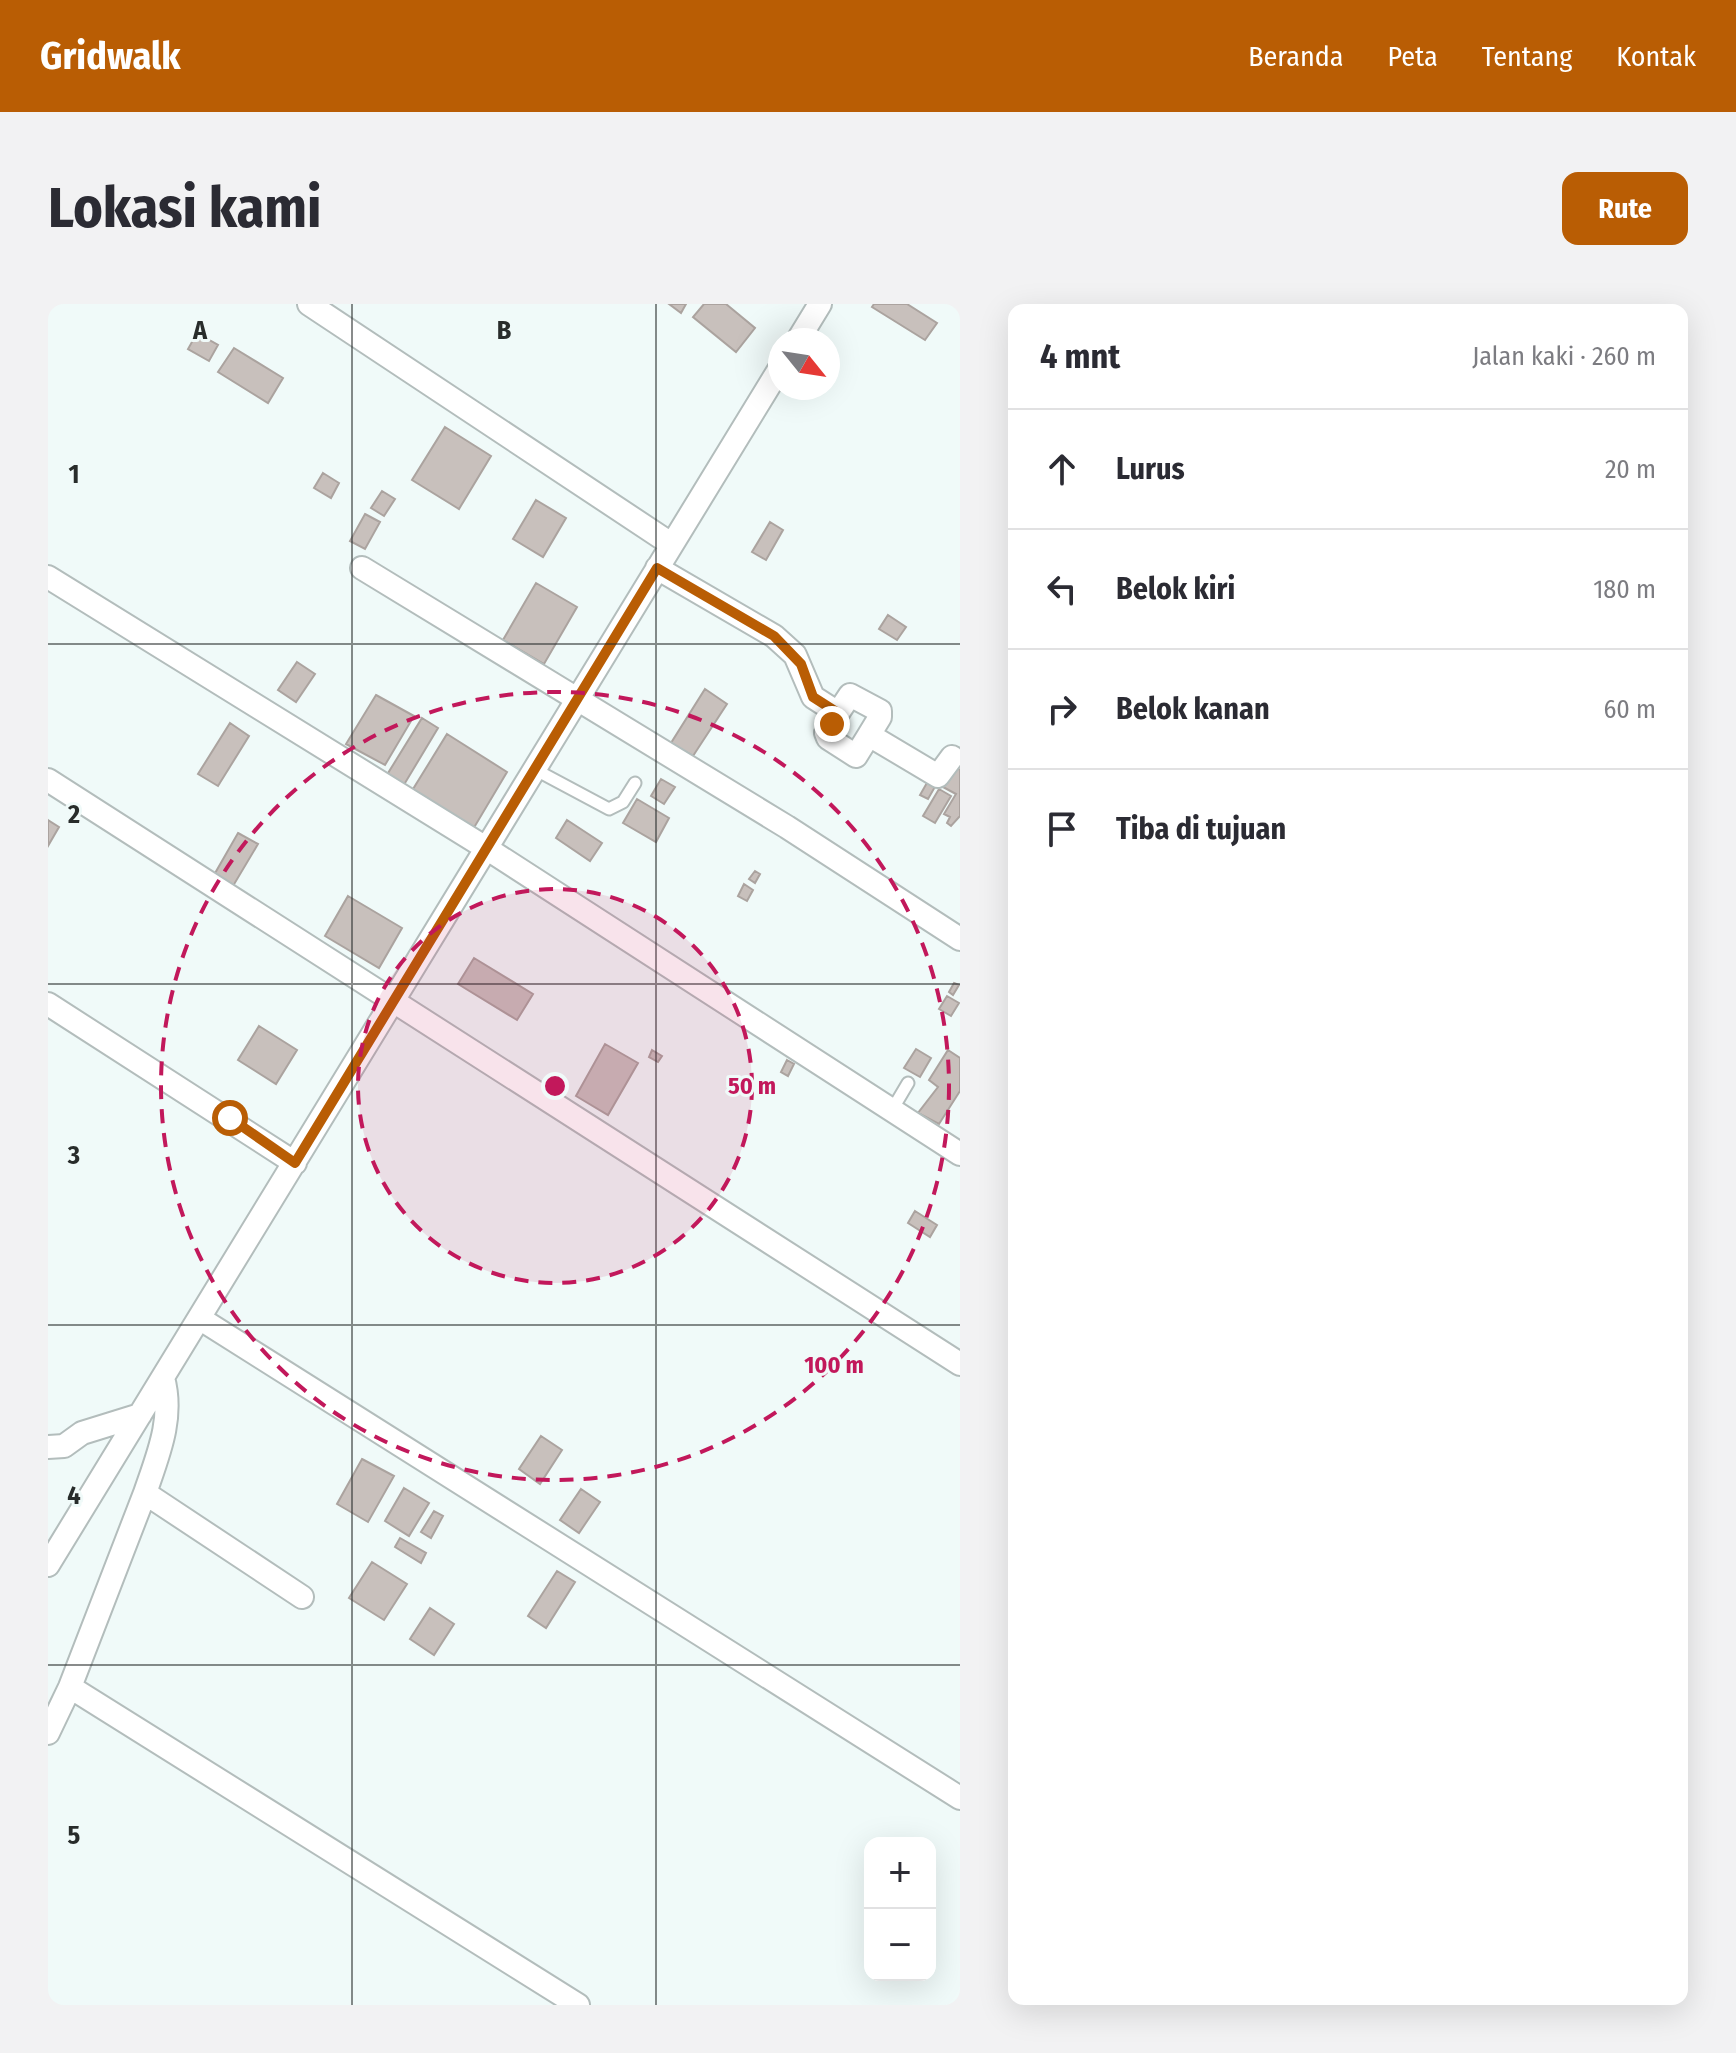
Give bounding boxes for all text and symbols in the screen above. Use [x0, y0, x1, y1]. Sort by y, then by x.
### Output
text: Gridwalk [40, 33, 181, 79]
text: Beranda [1248, 40, 1343, 73]
text: Peta [1387, 40, 1438, 73]
text: Tentang [1482, 40, 1572, 73]
text: Kontak [1616, 40, 1696, 73]
button: Rute [1562, 172, 1688, 245]
text: Lokasi kami [48, 175, 321, 242]
text: A [192, 315, 208, 346]
text: B [497, 315, 512, 346]
north arrow [768, 328, 840, 400]
text: 4 mnt [1040, 336, 1120, 377]
text: Jalan kaki · 260 m [1472, 341, 1656, 372]
icon: ahead [1040, 447, 1084, 491]
text: Lurus [1116, 451, 1185, 487]
text: 20 m [1605, 454, 1656, 485]
text: 1 [69, 459, 80, 490]
icon: left [1040, 567, 1084, 611]
text: Belok kiri [1116, 571, 1235, 607]
text: 180 m [1593, 574, 1656, 605]
icon: right [1040, 687, 1084, 731]
text: Belok kanan [1116, 691, 1270, 727]
text: 60 m [1603, 694, 1656, 725]
route end [814, 706, 850, 742]
text: 2 [67, 799, 80, 830]
icon: arrive [1040, 807, 1084, 851]
text: Tiba di tujuan [1116, 811, 1286, 847]
centre of rings [541, 1072, 569, 1100]
text: 50 m [728, 1072, 776, 1100]
route start [212, 1100, 248, 1136]
text: 3 [67, 1140, 80, 1171]
text: 100 m [804, 1351, 864, 1379]
text: 4 [67, 1480, 81, 1511]
text: 5 [68, 1820, 81, 1851]
map controls [864, 1837, 936, 1981]
button: + [864, 1837, 936, 1909]
button: − [864, 1909, 936, 1981]

